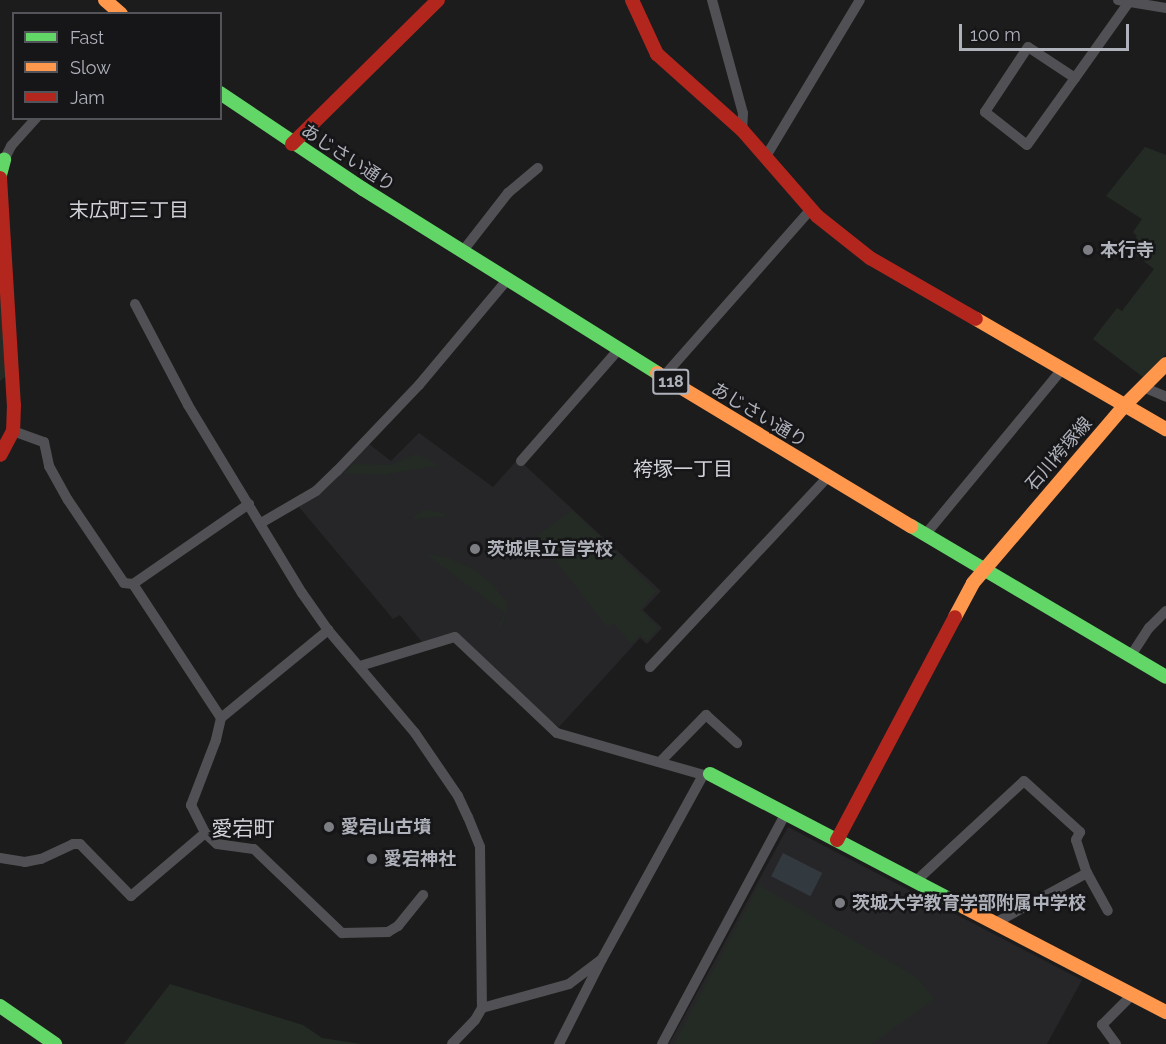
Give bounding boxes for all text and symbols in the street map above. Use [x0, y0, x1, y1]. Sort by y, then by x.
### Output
legend [12, 12, 222, 120]
scale bar [962, 12, 1132, 50]
text: 100 m [970, 24, 1021, 45]
text: Fast [70, 27, 104, 48]
text: Slow [70, 57, 111, 78]
text: Jam [70, 87, 105, 108]
street label: あじさい通り [297, 120, 399, 196]
district label: 末広町三丁目 [69, 198, 189, 222]
place label: 本行寺 [1100, 239, 1154, 261]
marker: 本行寺 [1081, 243, 1095, 257]
road number: 118 [652, 369, 690, 395]
street label: あじさい通り [707, 378, 811, 452]
street label: 石川袴塚線 [1021, 413, 1097, 495]
district label: 袴塚一丁目 [633, 457, 733, 481]
place label: 茨城県立盲学校 [487, 538, 613, 560]
marker: 茨城県立盲学校 [468, 542, 482, 556]
district label: 愛宕町 [212, 816, 274, 842]
place label: 愛宕山古墳 [341, 816, 431, 838]
marker: 愛宕山古墳 [322, 820, 336, 834]
place label: 愛宕神社 [384, 848, 456, 870]
marker: 愛宕神社 [365, 852, 379, 866]
place label: 茨城大学教育学部附属中学校 [852, 892, 1086, 914]
marker: 茨城大学教育学部附属中学校 [833, 896, 847, 910]

